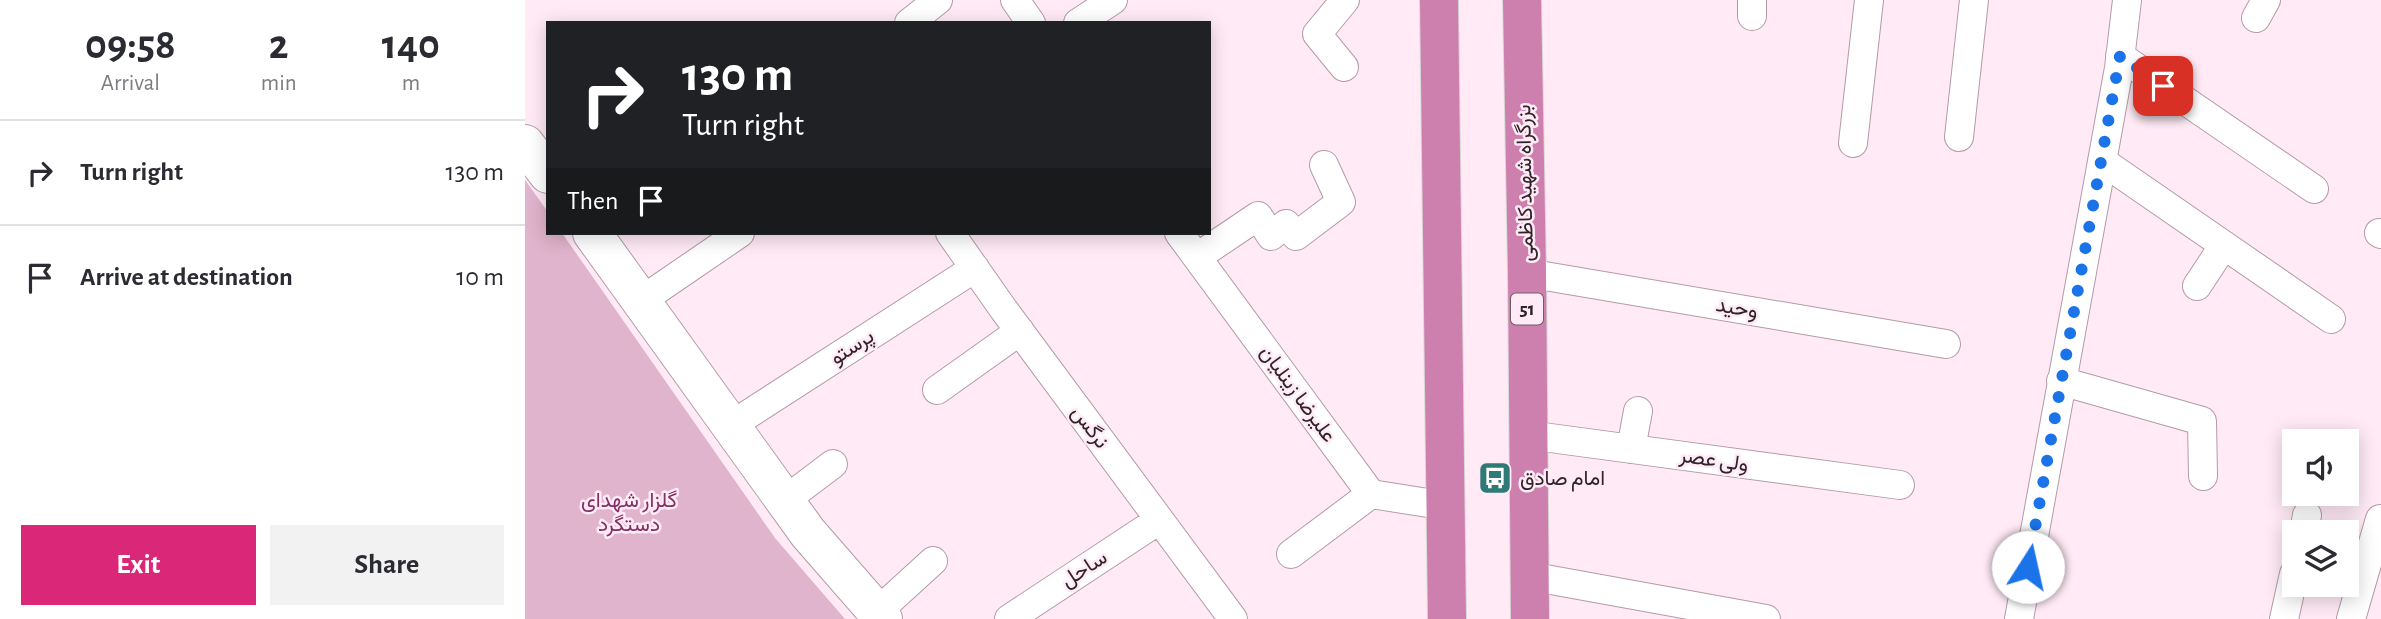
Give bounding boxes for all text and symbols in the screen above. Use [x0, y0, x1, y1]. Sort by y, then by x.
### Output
text: 09:58 [85, 24, 176, 66]
text: 2 [269, 24, 289, 66]
text: 140 [382, 24, 440, 66]
icon: right [567, 49, 658, 140]
text: 130 m [682, 51, 793, 100]
pin [2133, 56, 2193, 116]
icon: arrive [2144, 67, 2182, 105]
text: Arrival [101, 72, 160, 95]
text: min [261, 72, 297, 95]
text: m [402, 72, 420, 95]
street label: بزرگراه شهید کاظمی [1513, 104, 1539, 262]
text: Turn right [682, 109, 804, 141]
icon: right [21, 154, 59, 192]
text: Turn right [80, 159, 183, 185]
text: 130 m [446, 159, 504, 185]
icon: arrive [632, 182, 670, 220]
text: Then [567, 188, 618, 214]
icon: arrive [21, 259, 59, 297]
text: Arrive at destination [80, 264, 293, 290]
text: 10 m [456, 264, 504, 290]
road number: 51 [1511, 294, 1543, 324]
street label: وحید [1714, 294, 1760, 324]
street label: پرستو [827, 325, 879, 371]
street label: علیرضا زینلیان [1254, 342, 1340, 447]
street label: نرگس [1066, 402, 1113, 453]
map controls [2282, 429, 2359, 597]
button: sound [2282, 429, 2359, 506]
street label: ولی عصر [1677, 445, 1750, 477]
bus stop icon: امام صادق [1476, 459, 1514, 497]
place label: امام صادق [1520, 468, 1605, 492]
park label: گلزار شهدای دستگرد [581, 490, 677, 537]
button: layers [2282, 520, 2359, 597]
button: Exit [21, 525, 256, 605]
button: Share [270, 525, 504, 605]
position arrow [1991, 530, 2065, 604]
street label: ساحل [1057, 547, 1111, 592]

